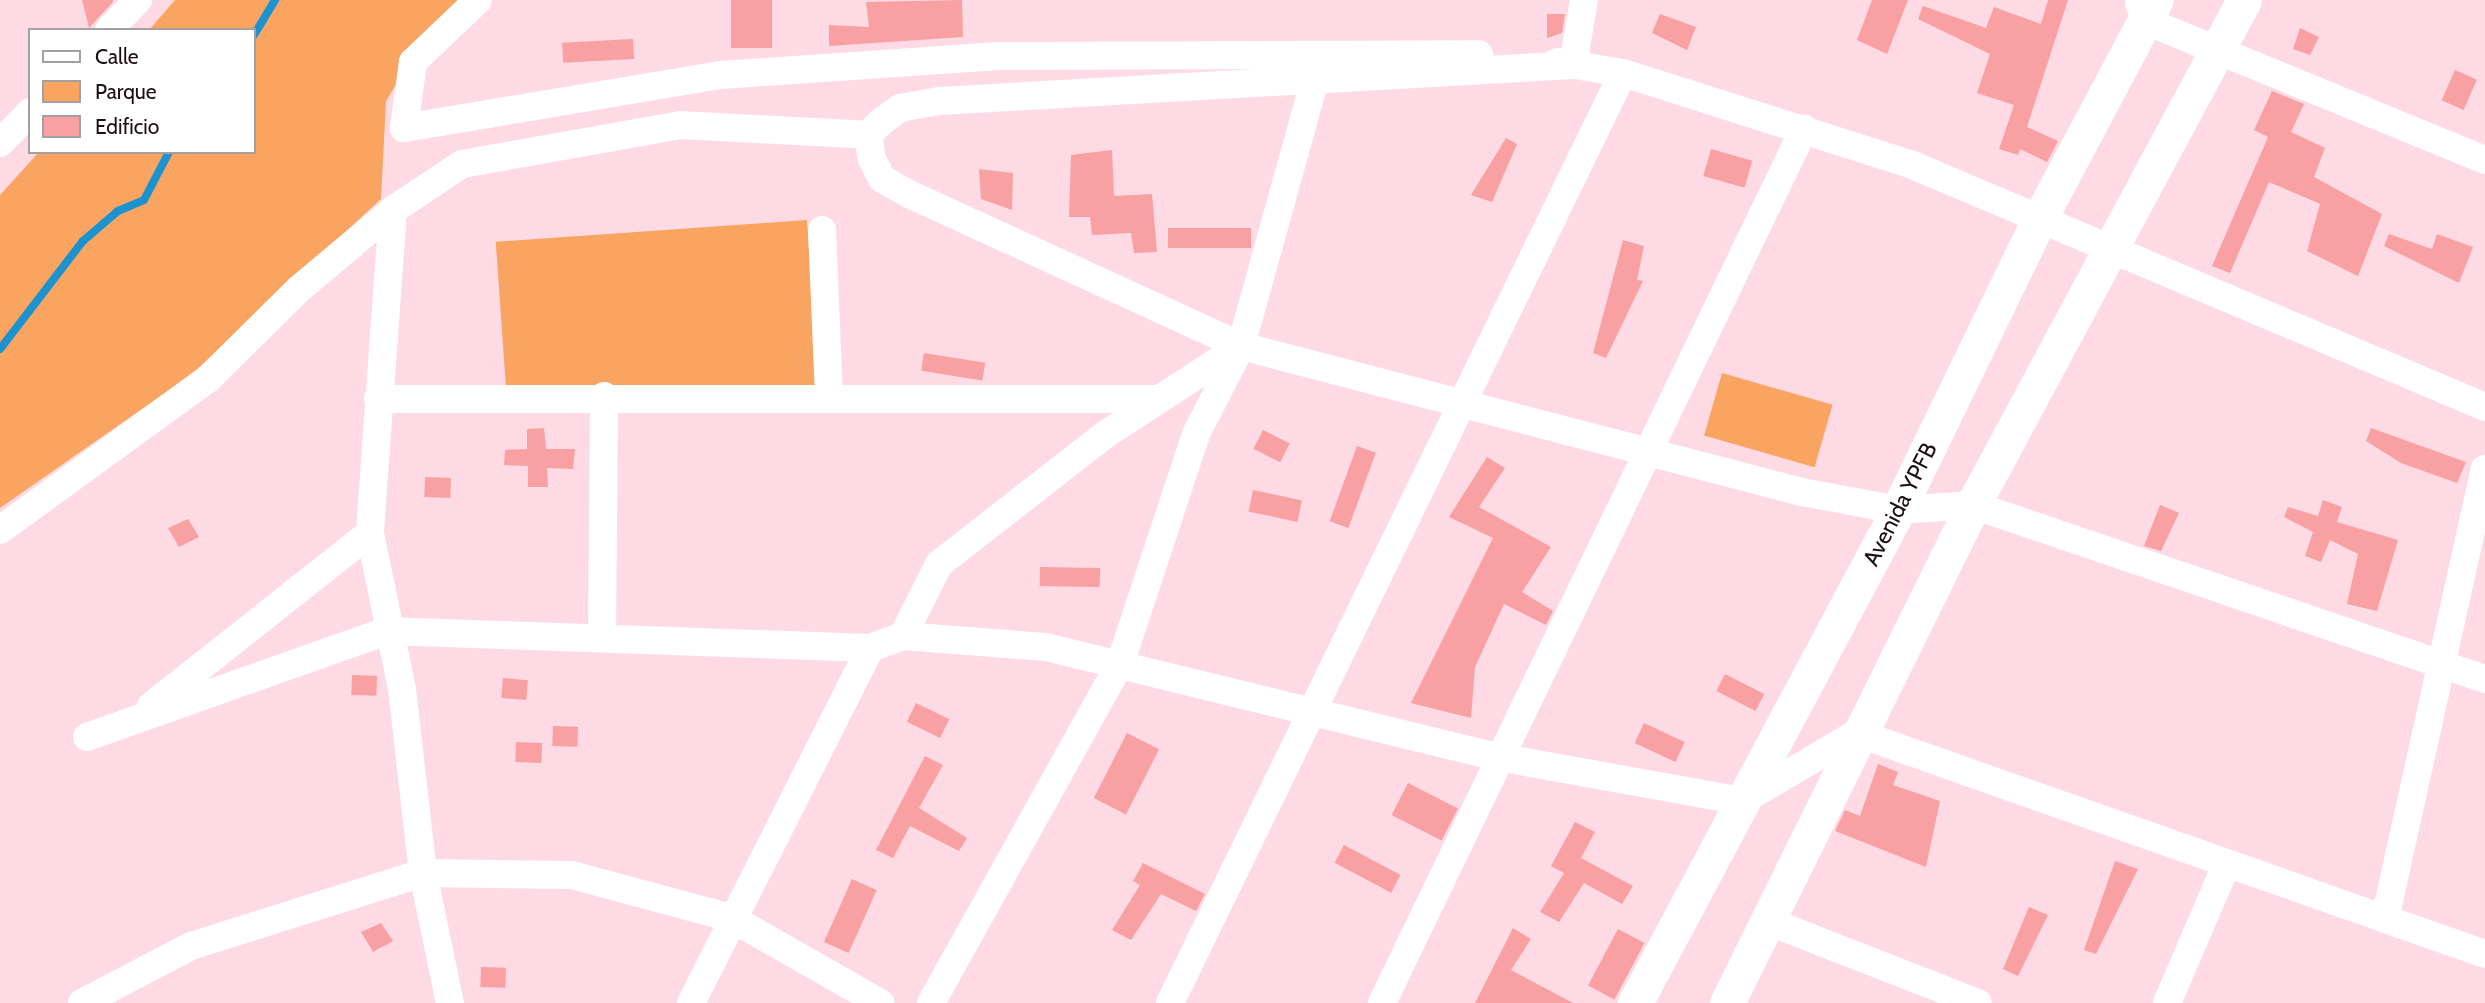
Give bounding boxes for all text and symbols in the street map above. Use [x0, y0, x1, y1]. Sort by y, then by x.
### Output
legend [28, 28, 256, 154]
text: Calle [95, 44, 139, 69]
text: Parque [95, 79, 157, 104]
text: Edificio [95, 114, 159, 139]
street label: Avenida YPFB [1857, 438, 1943, 570]

